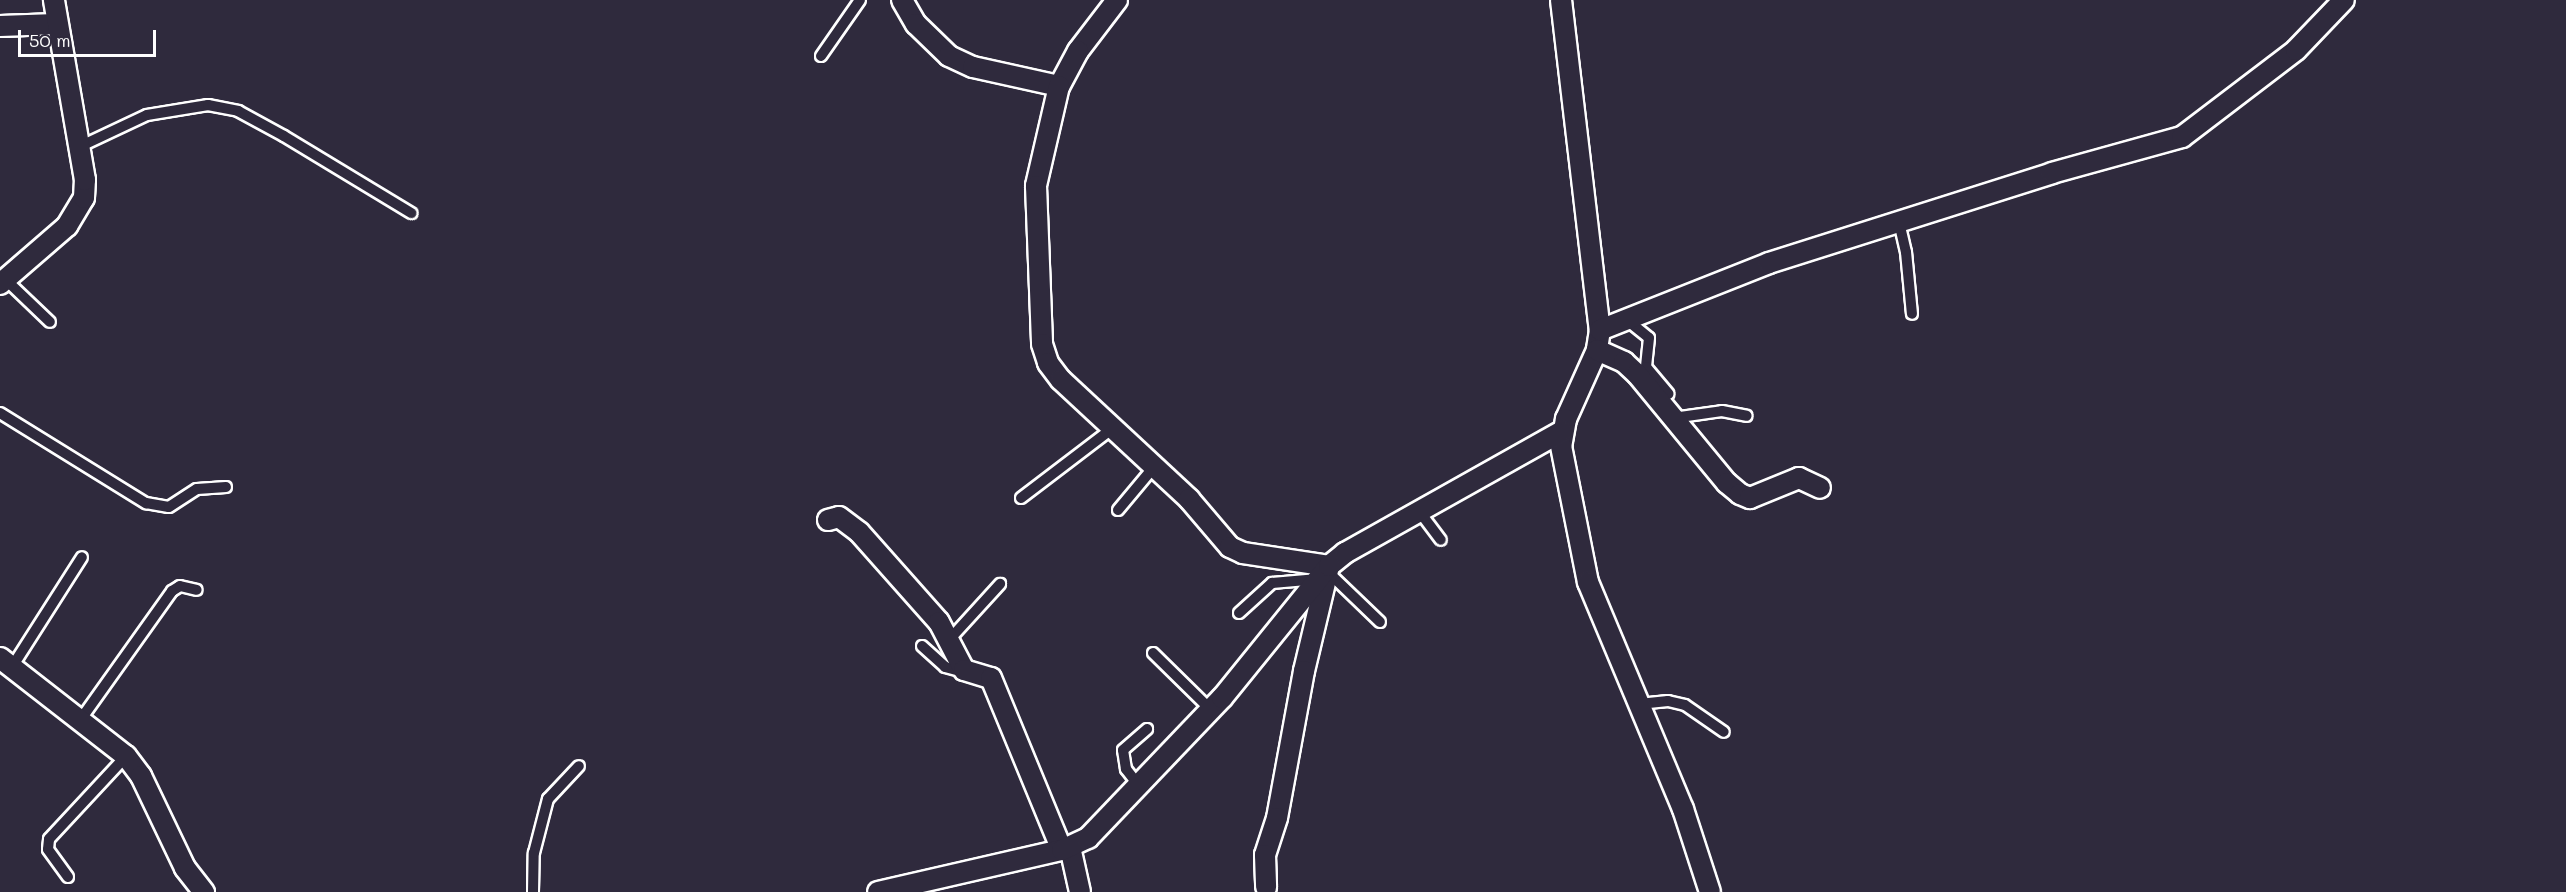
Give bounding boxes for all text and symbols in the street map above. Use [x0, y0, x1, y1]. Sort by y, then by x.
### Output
scale bar [21, 18, 159, 56]
text: 50 m [29, 28, 71, 52]

